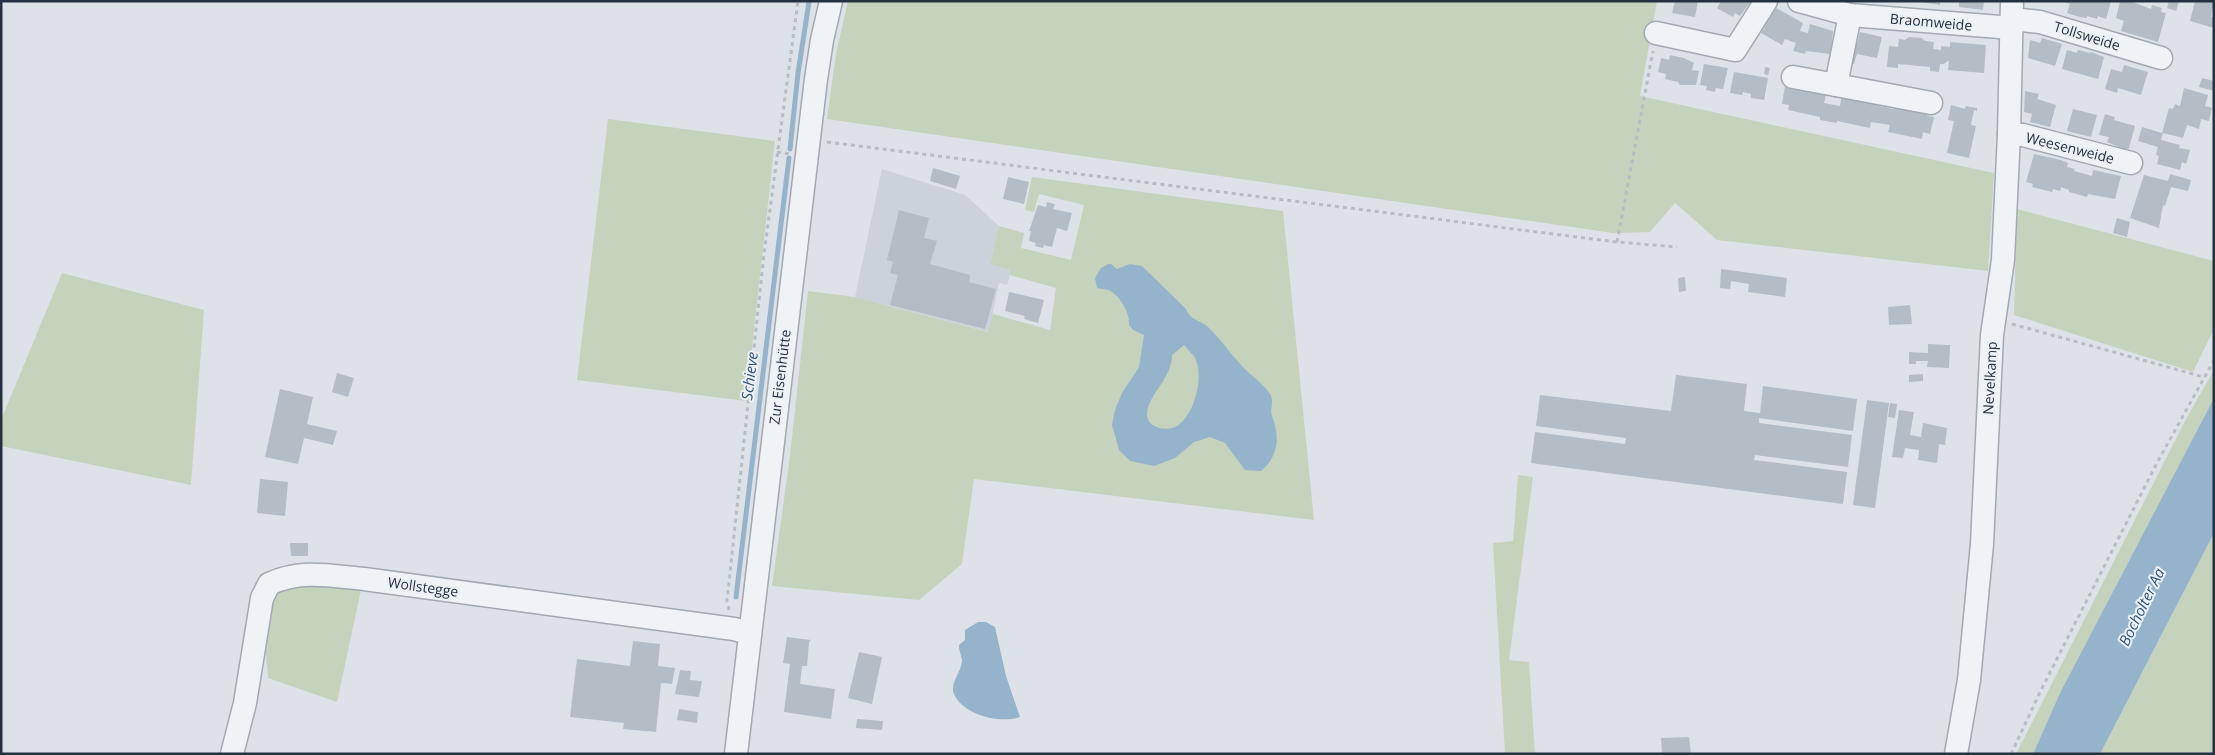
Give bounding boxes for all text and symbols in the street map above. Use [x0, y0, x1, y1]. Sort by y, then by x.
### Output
street label: Braomweide [1889, 8, 1973, 35]
street label: Tollsweide [2052, 16, 2123, 55]
street label: Weesenweide [2024, 127, 2116, 168]
street label: Zur Eisenhütte [764, 328, 795, 425]
street label: Nevelkamp [1978, 341, 2001, 415]
water label: Schieve [736, 350, 762, 401]
water label: Bocholter Aa [2114, 564, 2169, 649]
street label: Wollstegge [387, 572, 460, 601]

